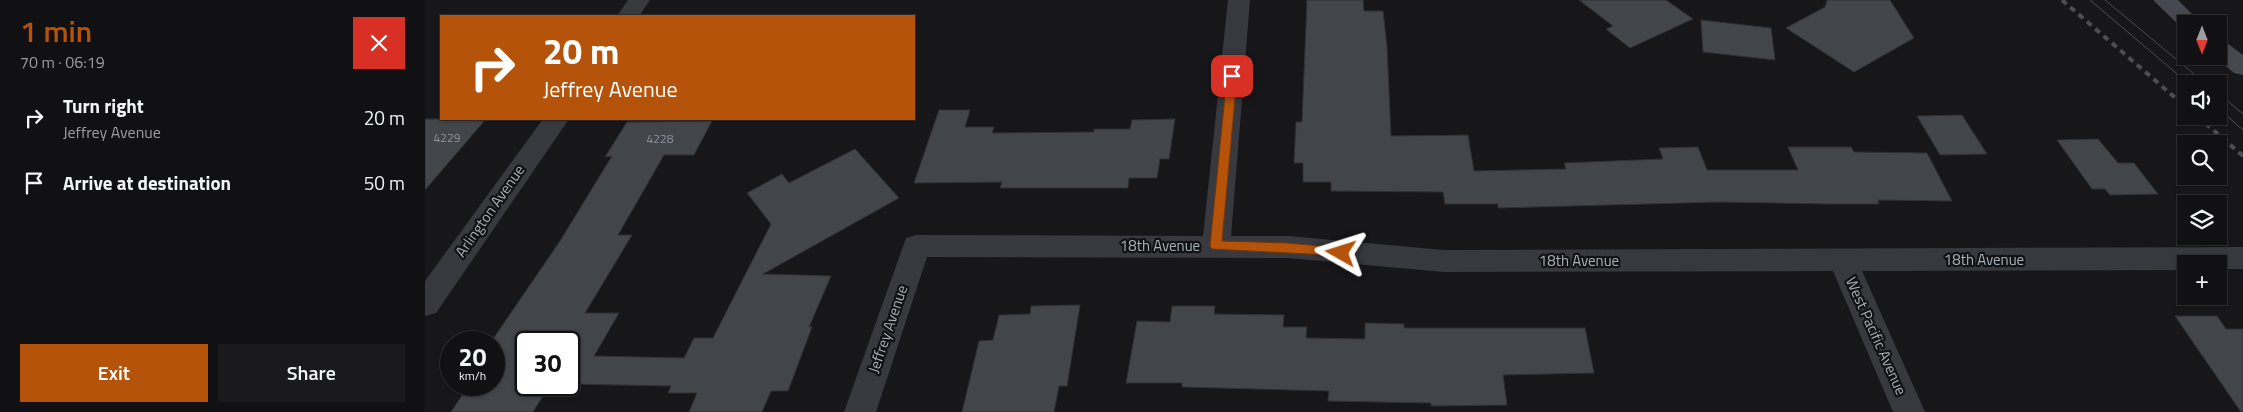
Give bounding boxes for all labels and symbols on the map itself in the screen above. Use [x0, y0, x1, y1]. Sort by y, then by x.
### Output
north arrow [2177, 15, 2227, 65]
pin [1211, 55, 1253, 97]
house number: 4229 [434, 128, 461, 147]
house number: 4228 [647, 129, 674, 148]
street label: Arlington Avenue [449, 160, 530, 262]
position arrow [1314, 226, 1366, 278]
street label: 18th Avenue [1120, 234, 1200, 257]
street label: 18th Avenue [1944, 248, 2024, 271]
street label: 18th Avenue [1539, 249, 1619, 272]
street label: West Pacific Avenue [1840, 273, 1913, 399]
street label: Jeffrey Avenue [862, 282, 913, 376]
speed limit sign: 30 [515, 331, 580, 396]

